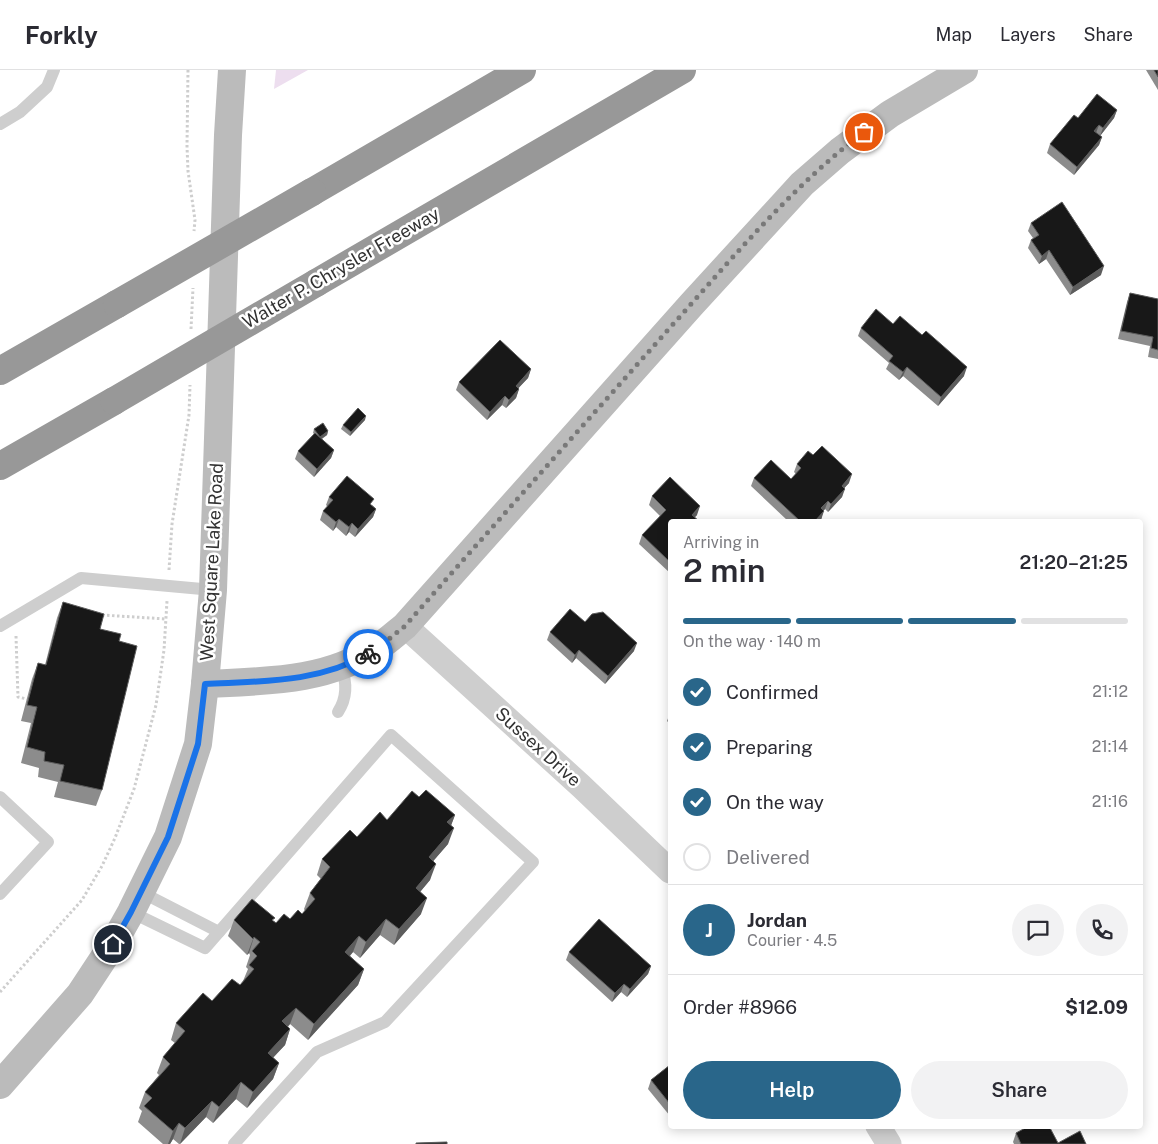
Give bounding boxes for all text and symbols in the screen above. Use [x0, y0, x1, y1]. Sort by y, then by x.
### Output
text: Forkly [25, 21, 98, 49]
text: Map [936, 24, 972, 45]
text: Layers [1000, 24, 1056, 45]
text: Share [1084, 24, 1133, 45]
pin [843, 111, 885, 153]
icon: bag [850, 118, 878, 146]
street label: Walter P. Chrysler Freeway [239, 202, 443, 333]
street label: West Square Lake Road [196, 463, 227, 661]
text: Arriving in [683, 533, 759, 552]
text: 21:20–21:25 [1020, 551, 1128, 573]
text: 2 min [683, 552, 766, 589]
courier [343, 629, 393, 679]
text: On the way · 140 m [683, 632, 821, 651]
icon: bike [354, 640, 382, 668]
icon: check [683, 678, 711, 706]
text: Confirmed [726, 681, 819, 703]
text: 21:12 [1092, 682, 1128, 701]
street label: Sussex Drive [491, 703, 585, 791]
icon: check [683, 733, 711, 761]
text: Preparing [726, 736, 813, 758]
text: 21:14 [1092, 737, 1128, 756]
icon: check [683, 788, 711, 816]
text: On the way [726, 791, 824, 813]
text: 21:16 [1092, 792, 1128, 811]
text: Delivered [726, 846, 810, 868]
button: chat [1012, 904, 1064, 956]
button: phone [1076, 904, 1128, 956]
text: Jordan [747, 909, 807, 931]
text: J [705, 919, 713, 941]
pin [92, 923, 134, 965]
icon: home [99, 930, 127, 958]
text: Courier · 4.5 [747, 931, 837, 950]
text: Order #8966 [683, 996, 797, 1018]
text: $12.09 [1065, 996, 1128, 1018]
button: Help [683, 1061, 901, 1119]
button: Share [911, 1061, 1128, 1119]

